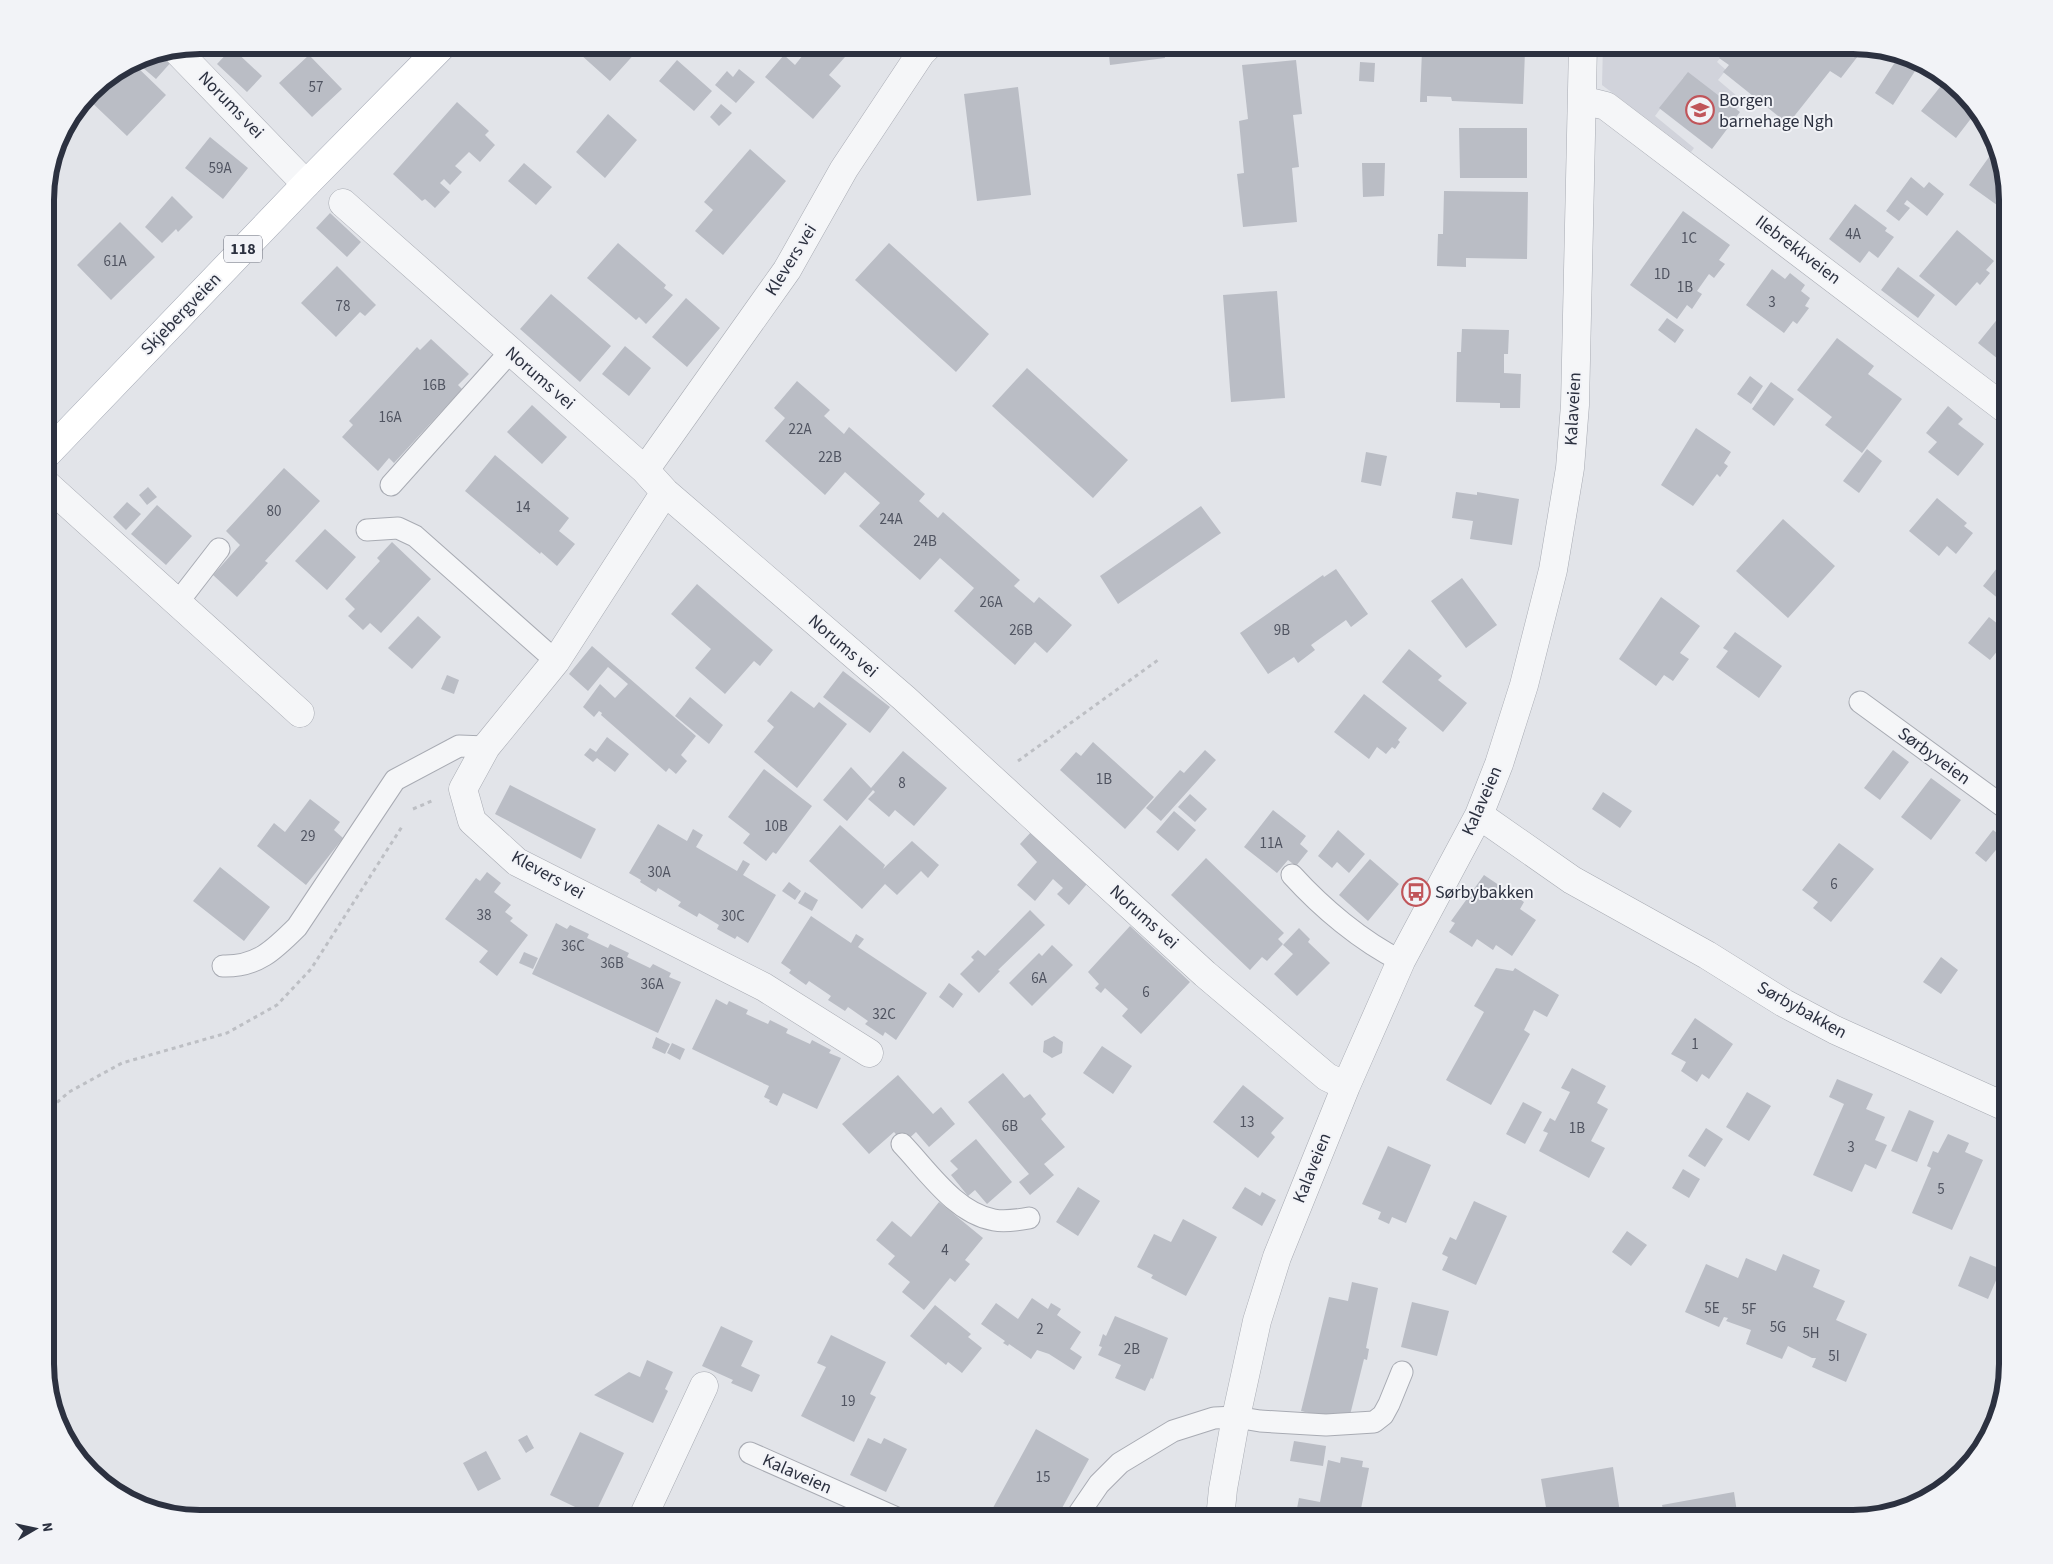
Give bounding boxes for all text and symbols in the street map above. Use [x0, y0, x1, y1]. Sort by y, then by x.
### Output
street label: Norums vei [192, 66, 270, 144]
house number: 57 [309, 77, 323, 98]
place label: Borgen barnehage Ngh [1719, 88, 1834, 134]
school or university icon: Borgen barnehage Ngh [1685, 95, 1715, 125]
house number: 59A [208, 158, 232, 179]
street label: Ilebrekkveien [1750, 209, 1846, 291]
street label: Klevers vei [759, 219, 823, 301]
house number: 4A [1845, 224, 1862, 245]
house number: 1C [1681, 228, 1697, 249]
road number: 118 [224, 235, 262, 262]
house number: 61A [103, 251, 127, 272]
house number: 1D [1654, 264, 1670, 285]
street label: Skjebergveien [135, 267, 227, 361]
house number: 1B [1677, 277, 1693, 298]
house number: 3 [1768, 292, 1776, 313]
house number: 78 [336, 296, 350, 317]
street label: Norums vei [500, 341, 580, 415]
street label: Kalaveien [1559, 372, 1587, 446]
house number: 16B [422, 375, 446, 396]
house number: 16A [378, 407, 402, 428]
house number: 22A [788, 419, 812, 440]
house number: 22B [818, 447, 842, 468]
house number: 14 [516, 497, 531, 518]
house number: 80 [267, 501, 281, 522]
house number: 24A [879, 509, 903, 530]
house number: 24B [913, 531, 937, 552]
house number: 26A [979, 592, 1003, 613]
street label: Norums vei [803, 609, 883, 683]
house number: 26B [1009, 620, 1033, 641]
house number: 9B [1274, 620, 1290, 641]
street label: Sørbyveien [1893, 721, 1975, 791]
street label: Kalaveien [1456, 762, 1508, 840]
house number: 1B [1096, 769, 1112, 790]
house number: 8 [898, 773, 906, 794]
house number: 10B [764, 816, 788, 837]
house number: 29 [301, 826, 315, 847]
house number: 11A [1259, 833, 1283, 854]
street label: Klevers vei [507, 845, 589, 905]
house number: 30A [647, 862, 671, 883]
house number: 6 [1830, 874, 1838, 895]
bus stop icon: Sørbybakken [1401, 877, 1431, 907]
street label: Norums vei [1104, 879, 1184, 955]
place label: Sørbybakken [1435, 880, 1534, 905]
house number: 38 [477, 905, 491, 926]
house number: 30C [721, 906, 745, 927]
house number: 36C [561, 936, 585, 957]
house number: 36B [600, 953, 624, 974]
house number: 6A [1031, 968, 1048, 989]
house number: 36A [640, 974, 664, 995]
street label: Sørbybakken [1753, 975, 1851, 1045]
house number: 6 [1142, 982, 1150, 1003]
house number: 32C [872, 1004, 896, 1025]
house number: 1 [1691, 1034, 1699, 1055]
house number: 13 [1240, 1112, 1254, 1133]
house number: 6B [1002, 1116, 1018, 1137]
house number: 1B [1569, 1118, 1585, 1139]
street label: Kalaveien [1287, 1129, 1337, 1207]
house number: 3 [1847, 1137, 1855, 1158]
house number: 5 [1937, 1179, 1945, 1200]
house number: 4 [941, 1240, 949, 1261]
house number: 5E [1704, 1298, 1720, 1319]
house number: 5F [1742, 1299, 1757, 1320]
house number: 5G [1770, 1317, 1786, 1338]
house number: 2 [1036, 1319, 1044, 1340]
house number: 5H [1802, 1323, 1820, 1344]
house number: 2B [1124, 1339, 1140, 1360]
house number: 5I [1828, 1346, 1840, 1367]
house number: 19 [841, 1391, 855, 1412]
street label: Kalaveien [758, 1448, 836, 1500]
house number: 15 [1036, 1467, 1050, 1488]
north arrow [10, 1504, 60, 1554]
text: N [36, 1521, 57, 1533]

